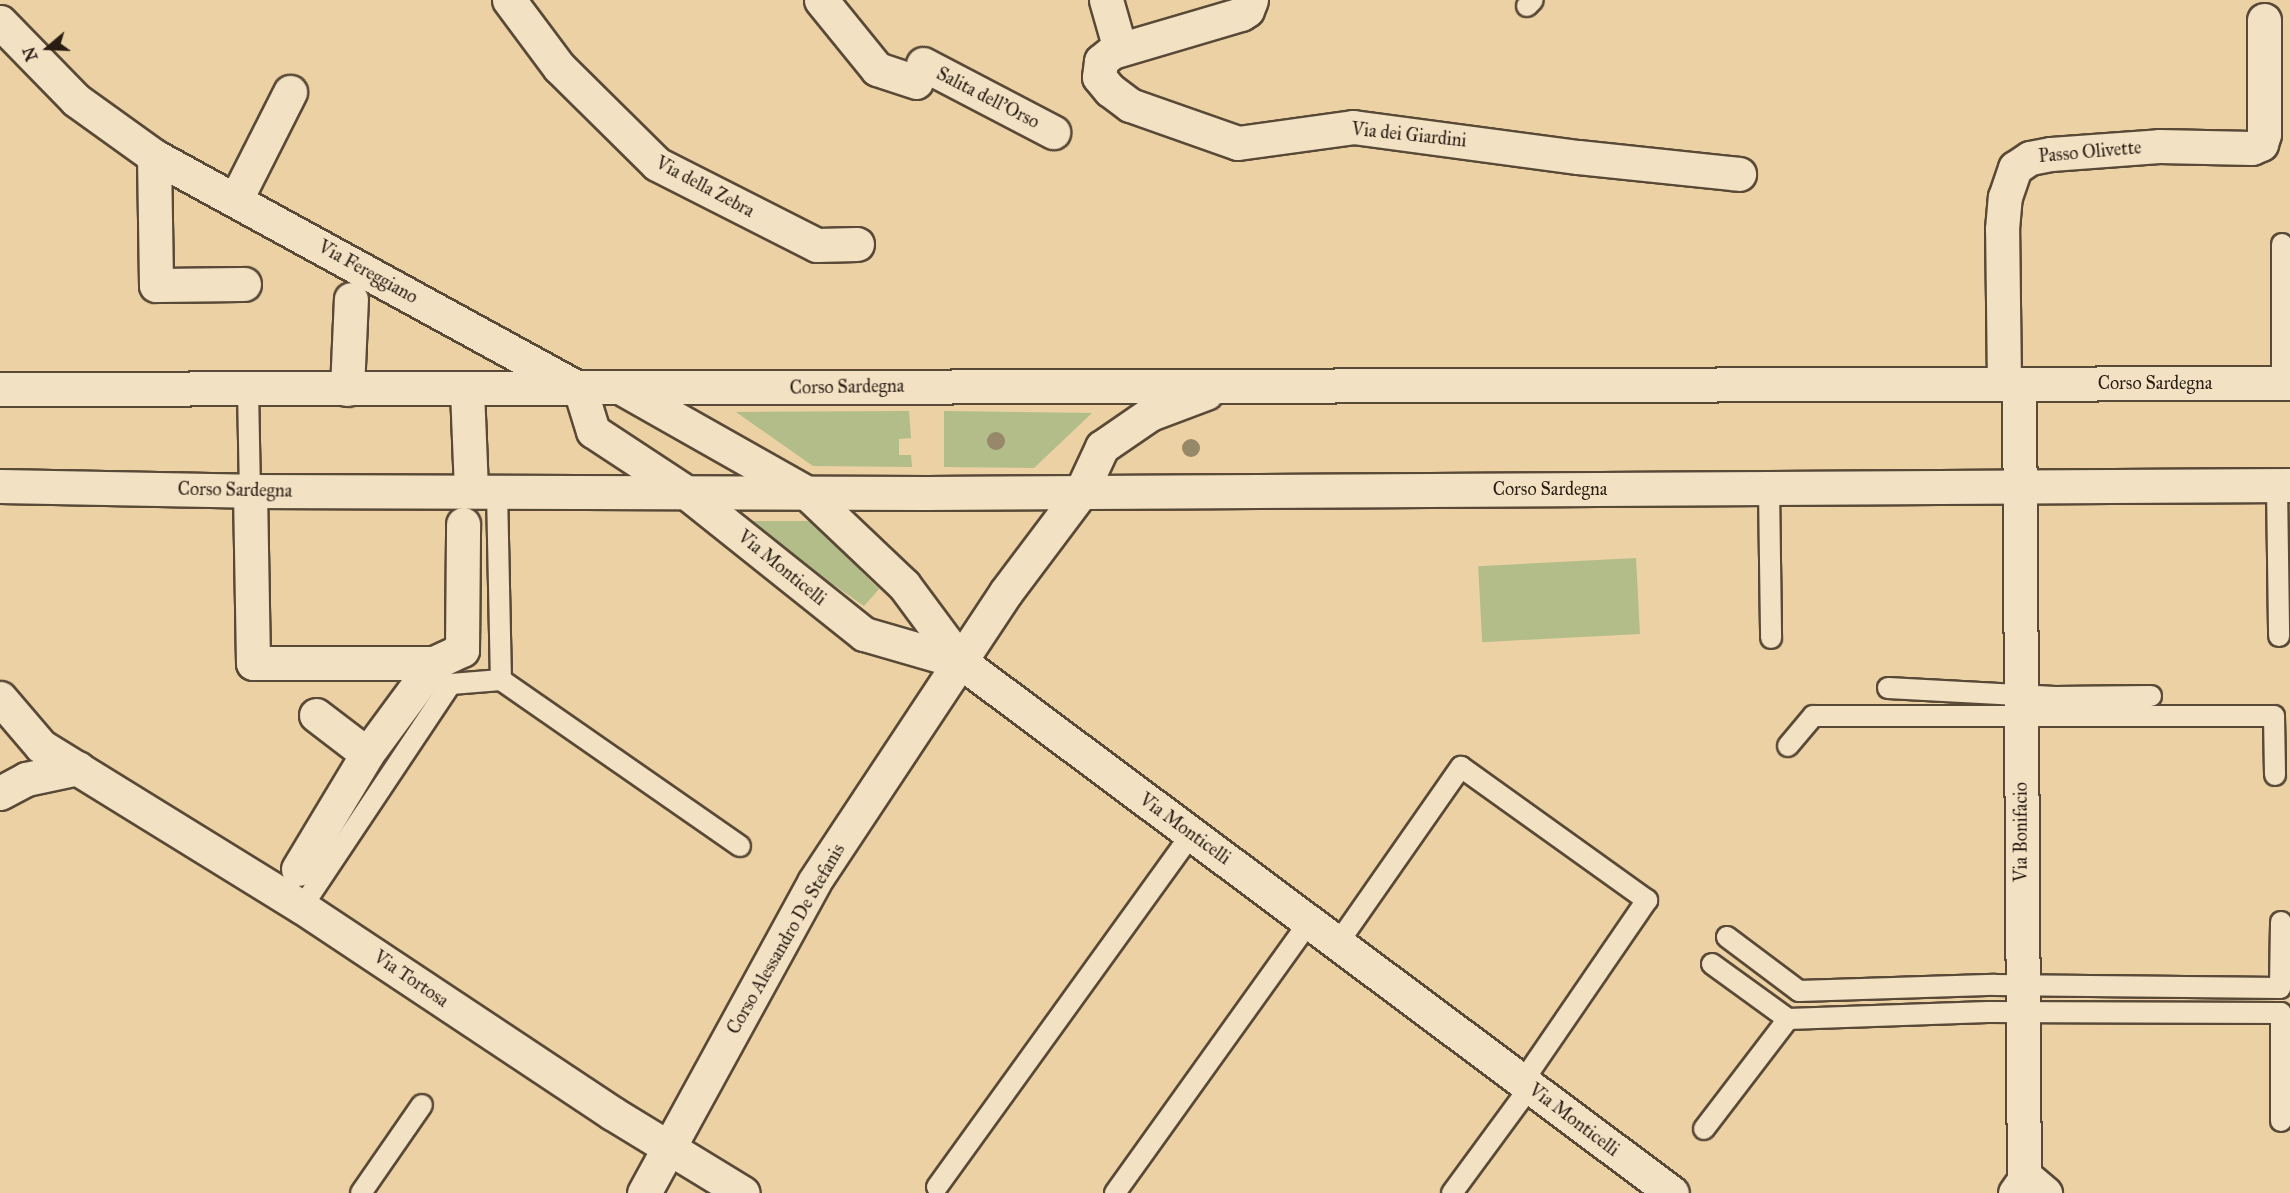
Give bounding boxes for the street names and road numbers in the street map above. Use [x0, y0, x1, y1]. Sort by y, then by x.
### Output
street label: Salita dell'Orso [933, 63, 1043, 133]
street label: Via dei Giardini [1351, 118, 1467, 152]
street label: Passo Olivette [2038, 137, 2142, 167]
street label: Via della Zebra [652, 152, 758, 222]
street label: Via Fereggiano [315, 236, 421, 308]
street label: Corso Sardegna [2098, 372, 2212, 394]
street label: Corso Sardegna [789, 375, 905, 399]
street label: Corso Sardegna [177, 478, 293, 502]
street label: Corso Sardegna [1493, 478, 1607, 500]
street label: Via Monticelli [734, 526, 830, 610]
street label: Via Bonifacio [2010, 782, 2032, 882]
street label: Via Monticelli [1135, 789, 1235, 869]
street label: Corso Alessandro De Stefanis [723, 840, 849, 1038]
street label: Via Tortosa [370, 946, 452, 1012]
street label: Via Monticelli [1525, 1079, 1623, 1161]

